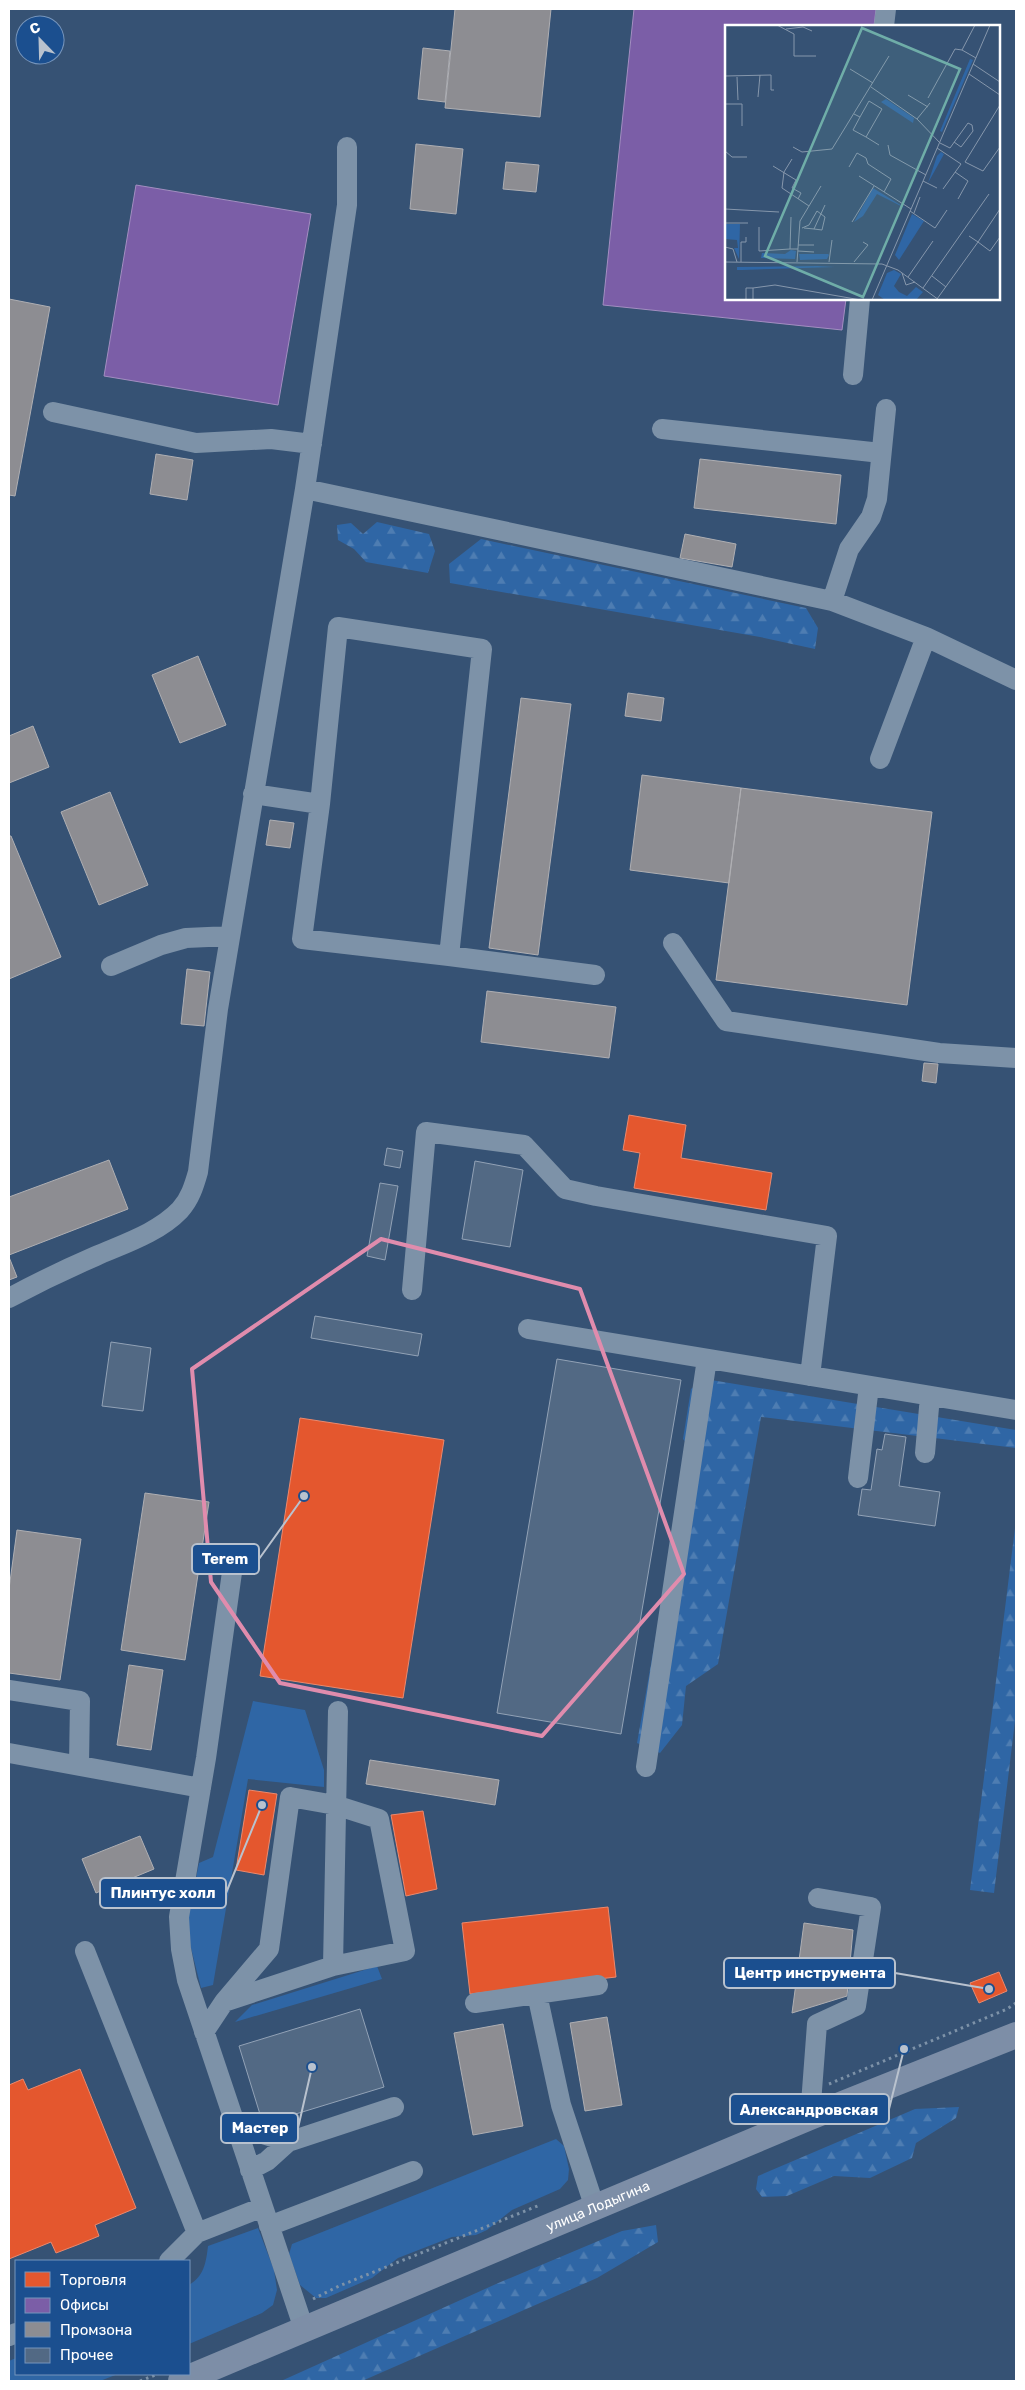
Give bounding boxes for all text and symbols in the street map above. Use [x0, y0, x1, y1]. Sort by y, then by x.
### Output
north arrow [15, 15, 65, 65]
text: С [27, 19, 43, 38]
inset map [725, 25, 1000, 300]
callout: Terem [192, 1544, 259, 1574]
text: Terem [202, 1550, 248, 1568]
callout: Плинтус холл [100, 1878, 226, 1908]
text: Плинтус холл [110, 1884, 216, 1902]
callout: Центр инструмента [724, 1958, 895, 1988]
text: Центр инструмента [734, 1964, 886, 1982]
callout: Александровская [730, 2094, 889, 2124]
text: Александровская [740, 2101, 878, 2119]
callout: Мастер [221, 2113, 298, 2143]
text: Мастер [232, 2119, 288, 2137]
street label: улица Лодыгина [543, 2177, 652, 2235]
legend [15, 2260, 190, 2375]
text: Торговля [60, 2271, 126, 2289]
text: Офисы [60, 2296, 109, 2314]
text: Промзона [60, 2321, 132, 2339]
text: Прочее [60, 2346, 113, 2364]

